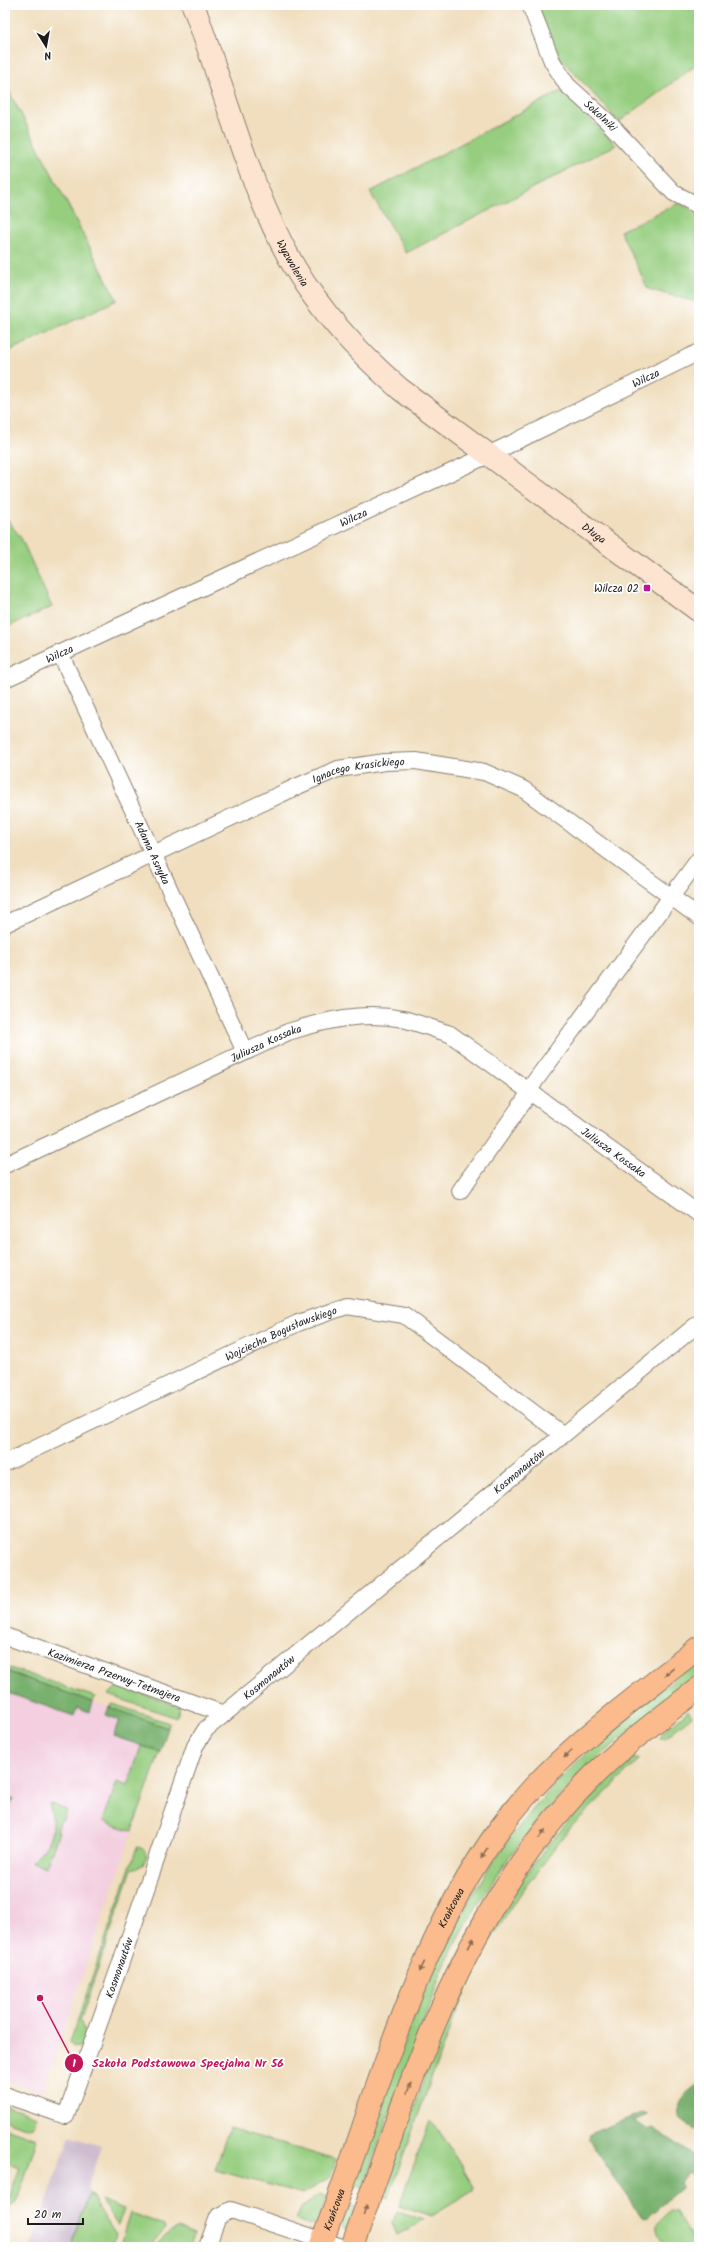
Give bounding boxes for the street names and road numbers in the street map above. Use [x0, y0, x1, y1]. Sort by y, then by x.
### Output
street label: Sokolniki [579, 96, 621, 137]
street label: Wyzwolenia [271, 236, 313, 291]
street label: Wilcza [629, 364, 663, 393]
street label: Wilcza [337, 504, 371, 533]
street label: Długa [577, 519, 609, 549]
street label: Wilcza [43, 640, 77, 669]
street label: Ignacego Krasickiego [309, 753, 405, 789]
street label: Adama Asnyka [129, 818, 174, 888]
street label: Juliusza Kossaka [228, 1020, 304, 1068]
street label: Juliusza Kossaka [577, 1123, 649, 1183]
street label: Wojciecha Bogusławskiego [222, 1302, 340, 1367]
street label: Kosmonautów [490, 1445, 550, 1499]
street label: Kazimierza Przerwy-Tetmajera [45, 1644, 183, 1708]
street label: Kosmonautów [239, 1651, 300, 1705]
street label: Krańcowa [434, 1885, 470, 1932]
street label: Kosmonautów [101, 1935, 139, 2001]
street label: Krańcowa [319, 2186, 351, 2234]

